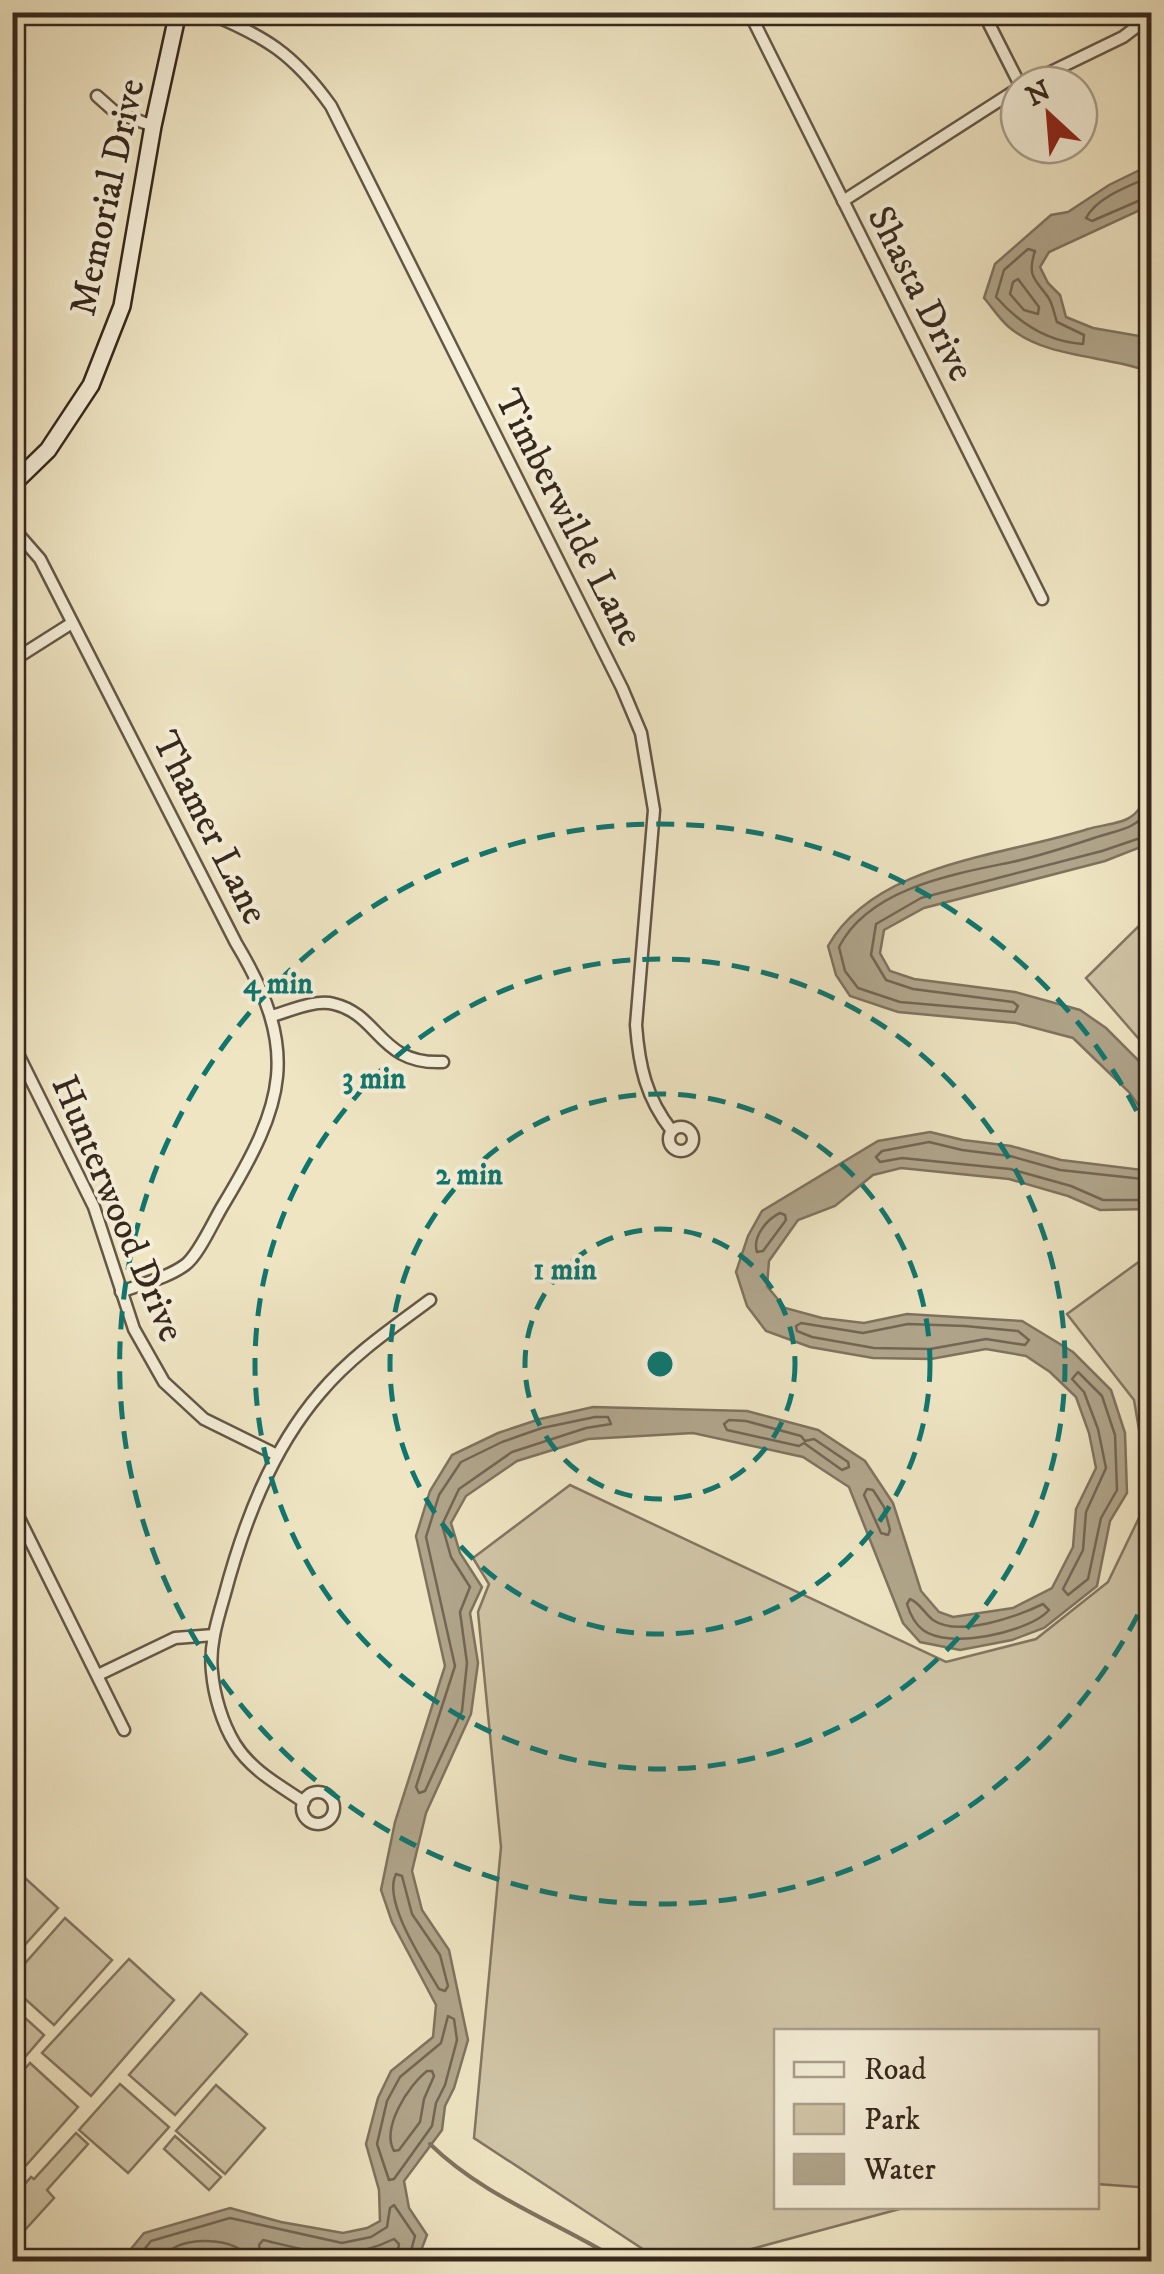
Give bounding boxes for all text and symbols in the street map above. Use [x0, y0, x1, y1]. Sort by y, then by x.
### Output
north arrow [999, 65, 1099, 165]
text: N [1021, 73, 1057, 115]
street label: Memorial Drive [59, 75, 156, 320]
street label: Shasta Drive [856, 198, 985, 389]
street label: Timberwilde Lane [483, 381, 654, 655]
street label: Thamer Lane [140, 723, 278, 932]
text: 4 min [243, 966, 313, 1003]
text: 3 min [342, 1061, 406, 1098]
street label: Hunterwood Drive [39, 1068, 195, 1349]
text: 2 min [435, 1157, 503, 1194]
text: 1 min [533, 1252, 597, 1289]
centre of rings [642, 1346, 678, 1382]
legend [774, 2029, 1099, 2209]
text: Road [864, 2052, 926, 2089]
text: Park [864, 2102, 920, 2139]
text: Water [863, 2152, 936, 2189]

